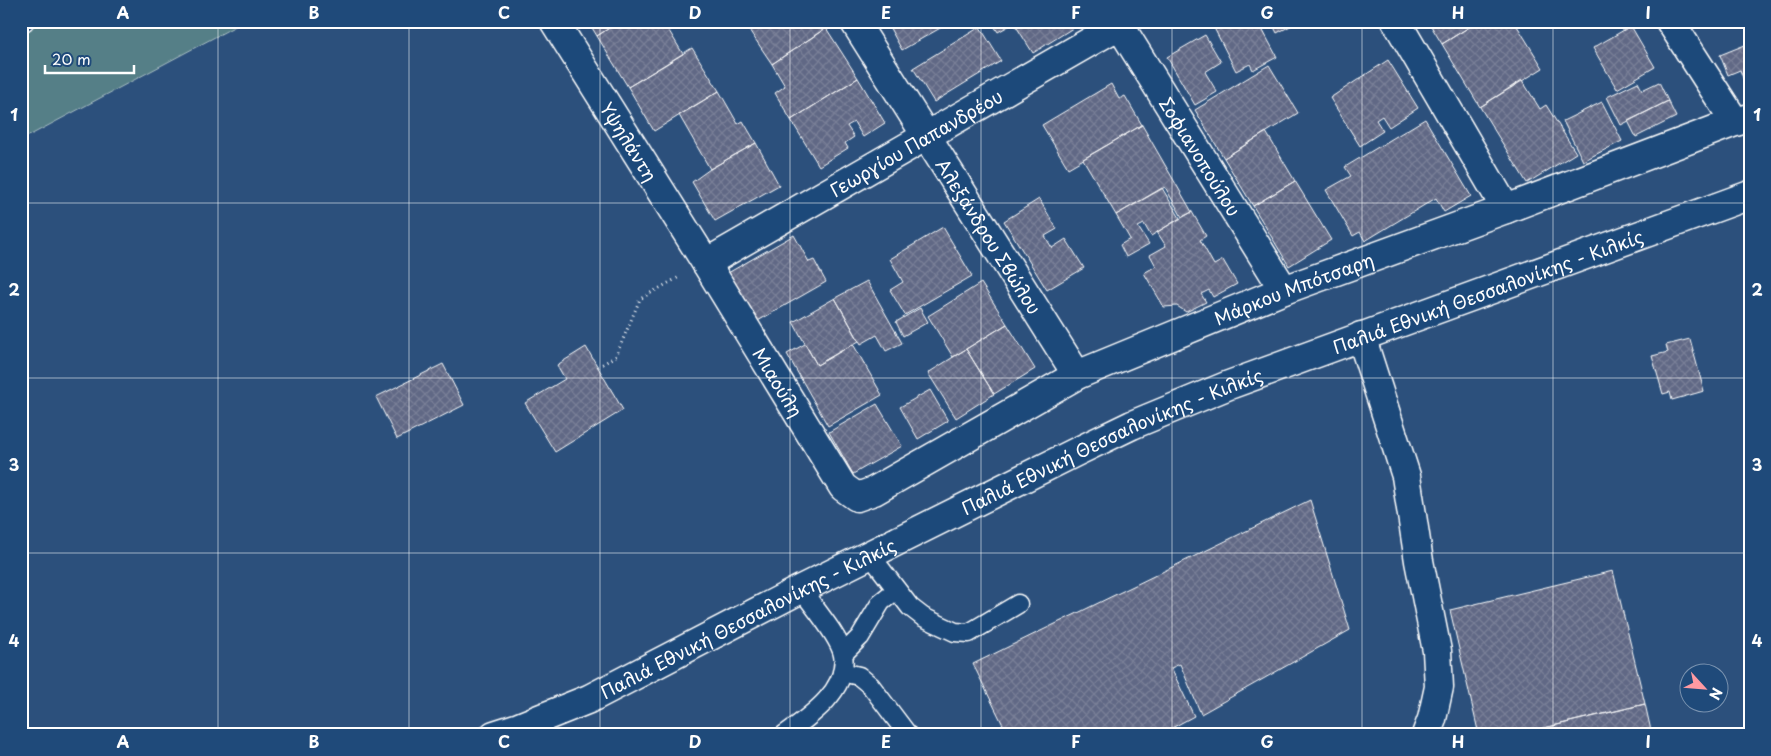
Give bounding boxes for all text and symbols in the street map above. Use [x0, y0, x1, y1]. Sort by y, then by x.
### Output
text: A [117, 0, 130, 24]
text: B [309, 0, 320, 24]
text: C [498, 0, 510, 24]
text: D [689, 0, 701, 24]
text: E [881, 0, 891, 24]
text: F [1071, 0, 1081, 24]
text: G [1260, 0, 1274, 24]
text: H [1452, 0, 1464, 24]
text: I [1645, 0, 1651, 24]
scale bar [45, 42, 134, 74]
text: 20 m [52, 47, 91, 70]
street label: Γεωργίου Παπανδρέου [824, 82, 1007, 203]
street label: Σοφιανοπούλου [1154, 91, 1248, 221]
street label: Υψηλάντη [594, 96, 665, 186]
text: 1 [10, 102, 18, 126]
text: 1 [1753, 102, 1761, 126]
street label: Αλεξάνδρου Σβώλου [930, 153, 1049, 319]
street label: Παλιά Εθνική Θεσσαλονίκης - Κιλκίς [1328, 222, 1647, 360]
street label: Μάρκου Μπότσαρη [1210, 245, 1377, 331]
text: 2 [8, 277, 20, 301]
text: 2 [1751, 277, 1763, 301]
street label: Μιαούλη [747, 342, 810, 422]
street label: Παλιά Εθνική Θεσσαλονίκης - Κιλκίς [956, 360, 1266, 521]
text: 3 [9, 452, 19, 476]
text: 3 [1752, 452, 1762, 476]
street label: Παλιά Εθνική Θεσσαλονίκης - Κιλκίς [595, 531, 900, 705]
text: 4 [9, 628, 20, 652]
text: 4 [1752, 628, 1763, 652]
north arrow [1678, 664, 1728, 714]
text: N [1704, 684, 1728, 704]
text: A [117, 729, 130, 753]
text: B [309, 729, 320, 753]
text: C [498, 729, 510, 753]
text: D [689, 729, 701, 753]
text: E [881, 729, 891, 753]
text: F [1071, 729, 1081, 753]
text: G [1260, 729, 1274, 753]
text: H [1452, 729, 1464, 753]
text: I [1645, 729, 1651, 753]

